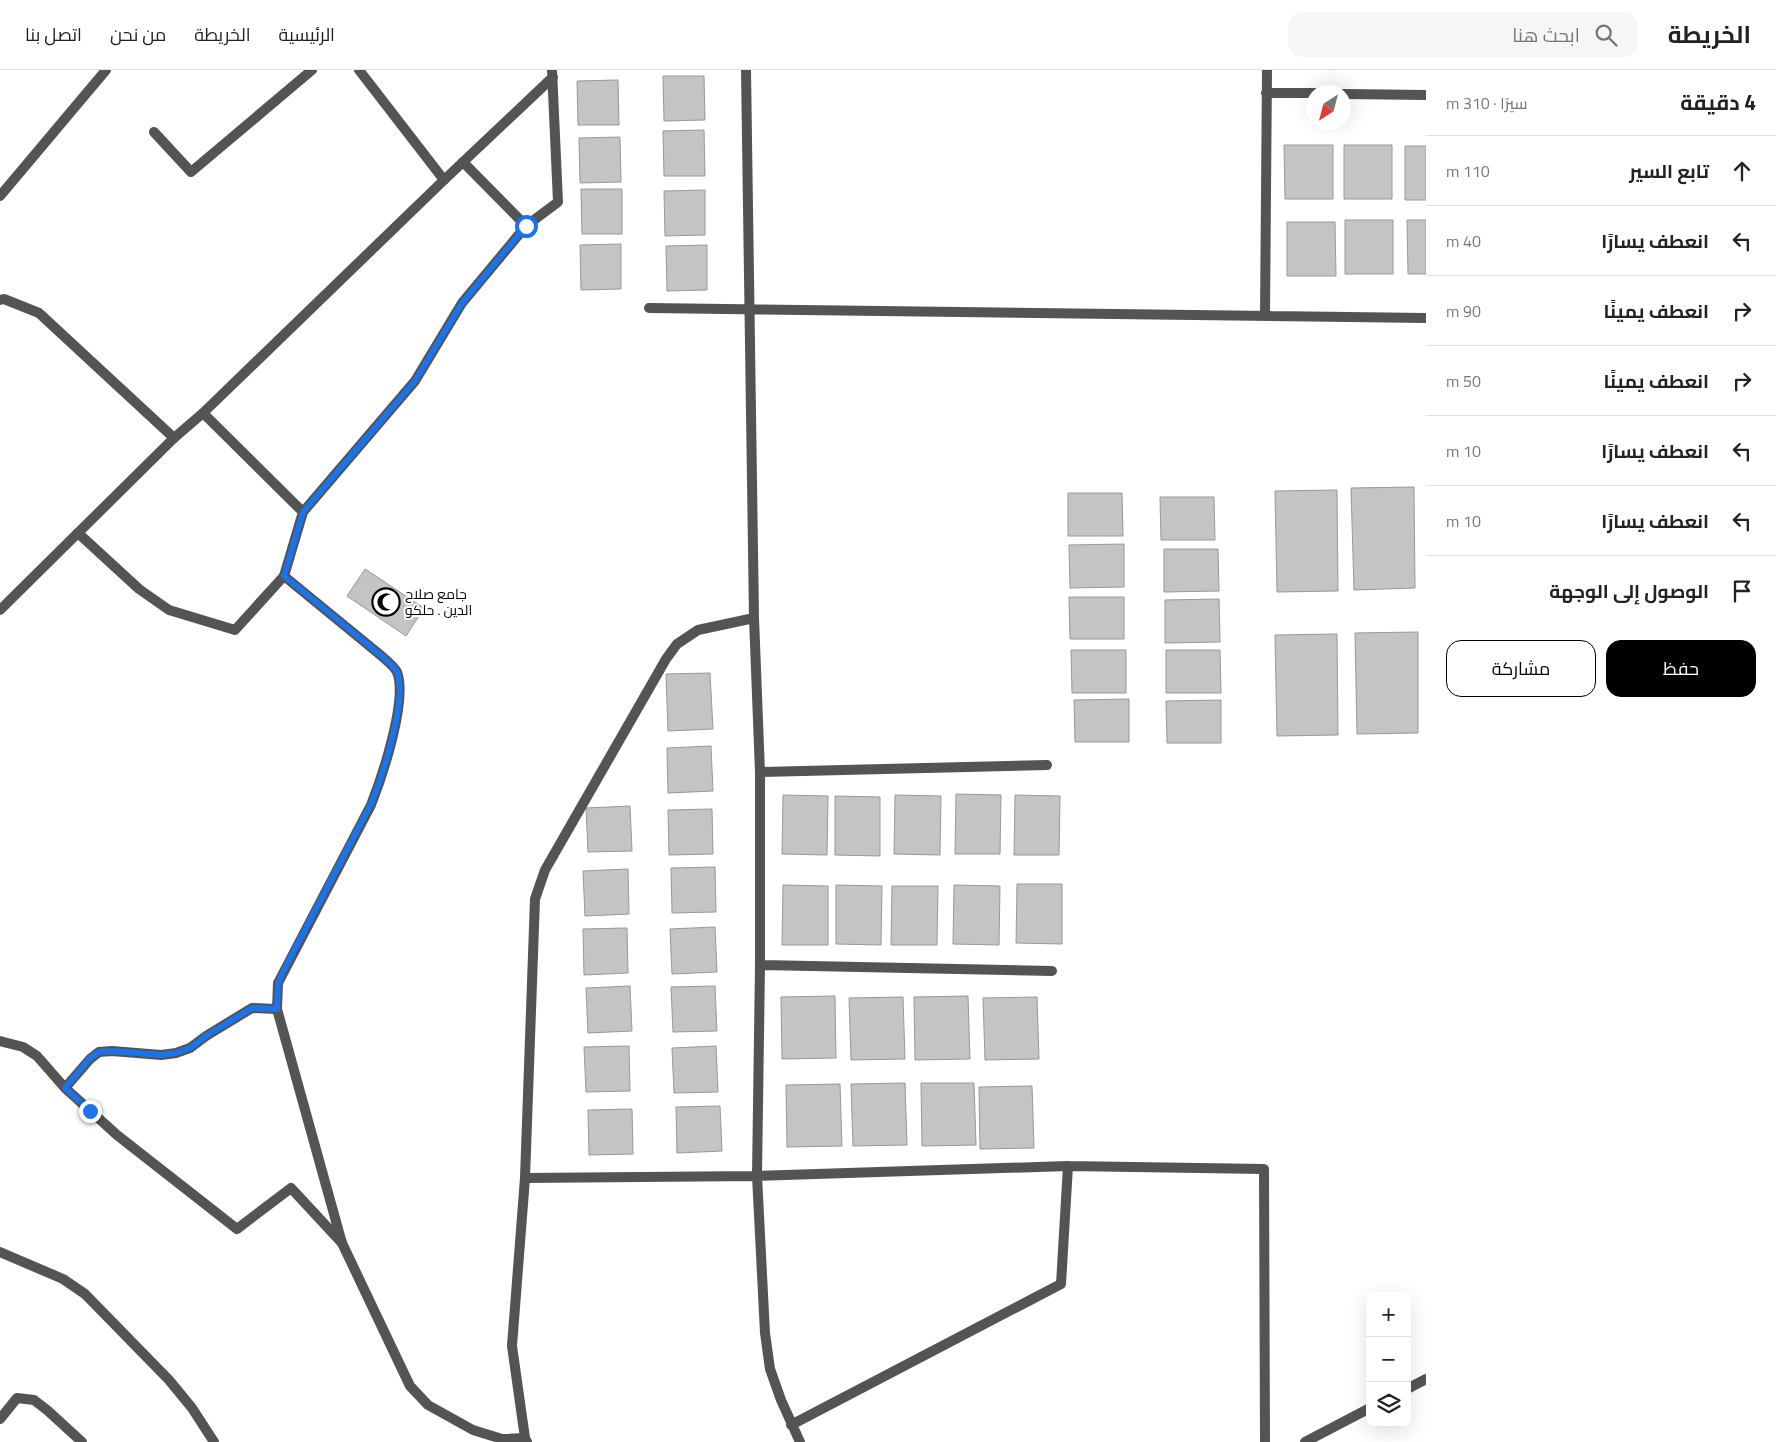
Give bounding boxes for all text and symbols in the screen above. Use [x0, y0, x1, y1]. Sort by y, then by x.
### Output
search box [1288, 12, 1638, 57]
text: الخريطة [1668, 16, 1751, 52]
text: ابحث هنا [1512, 20, 1580, 49]
text: اتصل بنا [25, 21, 82, 48]
text: من نحن [110, 21, 166, 48]
text: الخريطة [194, 21, 250, 48]
text: الرئيسية [278, 21, 335, 48]
icon: search [1592, 21, 1620, 49]
north arrow [1306, 85, 1351, 130]
text: 4 دقيقة [1680, 86, 1756, 118]
text: سيرًا · 310 m [1446, 91, 1527, 115]
text: تابع السير [1629, 156, 1709, 185]
icon: ahead [1728, 157, 1756, 185]
text: 110 m [1446, 159, 1490, 183]
route start [515, 215, 538, 238]
text: انعطف يسارًا [1601, 226, 1709, 255]
icon: left [1728, 227, 1756, 255]
text: 40 m [1446, 229, 1481, 253]
text: انعطف يمينًا [1604, 296, 1709, 325]
icon: right [1728, 297, 1756, 325]
text: 90 m [1446, 299, 1481, 323]
text: انعطف يمينًا [1604, 366, 1709, 395]
icon: right [1728, 367, 1756, 395]
text: 50 m [1446, 369, 1481, 393]
text: انعطف يسارًا [1601, 436, 1709, 465]
icon: left [1728, 437, 1756, 465]
text: 10 m [1446, 439, 1481, 463]
text: انعطف يسارًا [1601, 506, 1709, 535]
icon: left [1728, 507, 1756, 535]
text: 10 m [1446, 509, 1481, 533]
text: الوصول إلى الوجهة [1549, 576, 1709, 605]
icon: arrive [1728, 577, 1756, 605]
place label: جامع صلاح الدين . حلكو [405, 583, 472, 620]
mosque icon: جامع صلاح الدين . حلكو [371, 587, 401, 617]
button: مشاركة [1446, 640, 1596, 697]
button: حفظ [1606, 640, 1756, 697]
route end [79, 1100, 102, 1123]
map controls [1366, 1292, 1411, 1427]
button: + [1366, 1292, 1411, 1337]
button: − [1366, 1337, 1411, 1382]
button: layers [1366, 1382, 1411, 1427]

